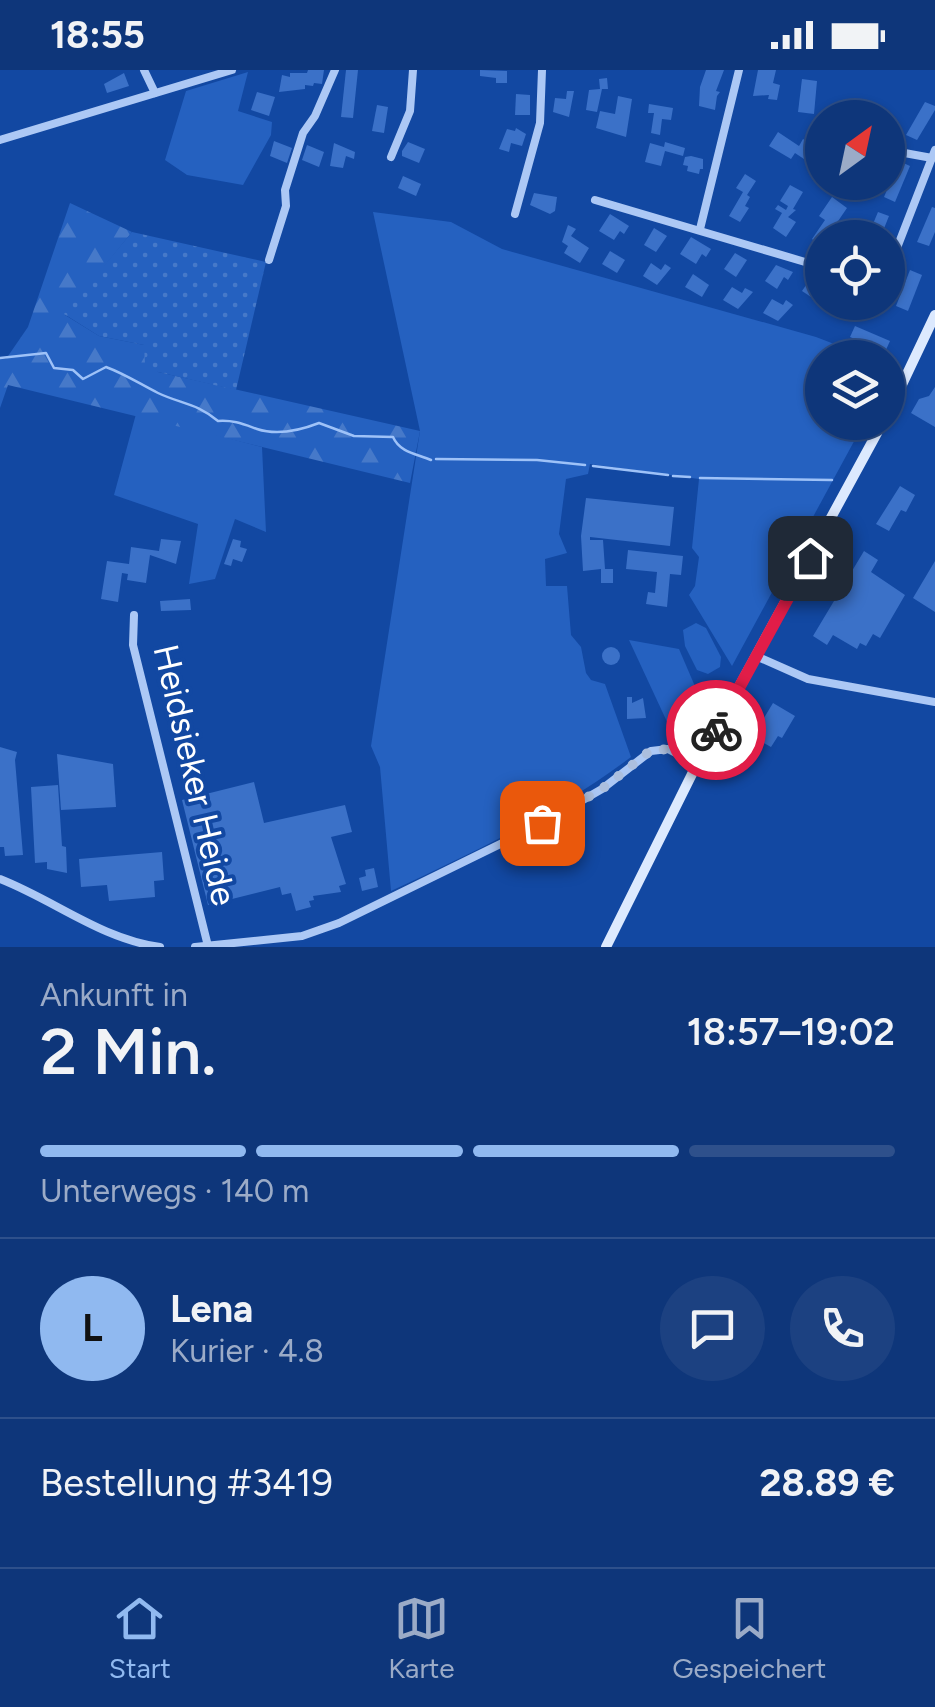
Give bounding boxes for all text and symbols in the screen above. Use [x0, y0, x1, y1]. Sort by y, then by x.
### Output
text: 18:55 [50, 12, 145, 58]
north arrow [805, 100, 905, 200]
map controls [805, 100, 905, 440]
button: locate [805, 220, 905, 320]
button: layers [805, 340, 905, 440]
pin [768, 516, 853, 601]
icon: home [783, 531, 838, 586]
street label: Heidsieker Heide [145, 640, 245, 910]
courier [666, 680, 766, 780]
icon: bike [689, 703, 744, 758]
pin [500, 781, 585, 866]
icon: bag [515, 796, 570, 851]
text: Ankunft in [40, 976, 188, 1014]
text: 18:57–19:02 [687, 1009, 895, 1055]
text: 2 Min. [40, 1012, 216, 1090]
text: Unterwegs · 140 m [40, 1172, 309, 1210]
button: chat [660, 1276, 765, 1381]
button: phone [790, 1276, 895, 1381]
text: Lena [170, 1286, 253, 1332]
text: L [82, 1305, 103, 1351]
text: Kurier · 4.8 [170, 1332, 324, 1370]
text: Bestellung #3419 [40, 1460, 333, 1506]
text: 28.89 € [760, 1460, 895, 1506]
tab: Start [109, 1591, 171, 1685]
tab: Karte [388, 1591, 455, 1685]
tab: Gespeichert [672, 1591, 826, 1685]

